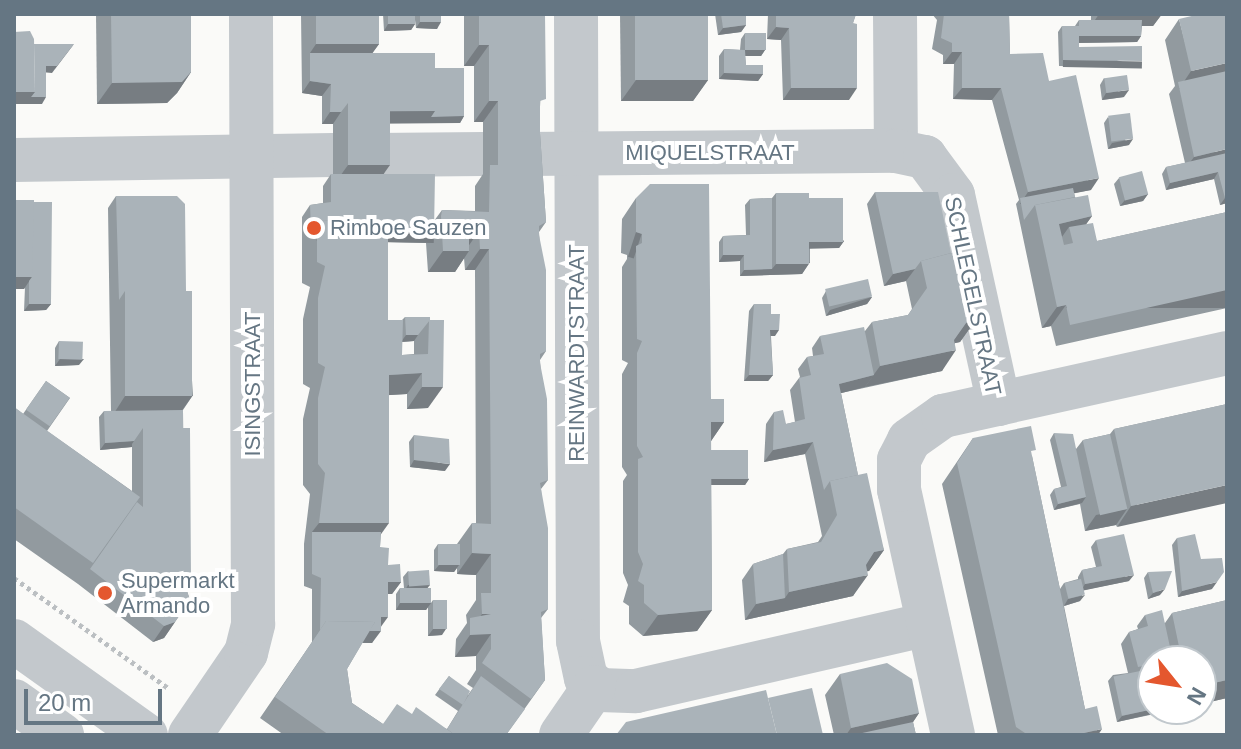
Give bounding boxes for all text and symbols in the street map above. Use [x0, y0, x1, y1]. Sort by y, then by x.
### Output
street label: MIQUELSTRAAT [625, 140, 795, 166]
street label: SCHLEGELSTRAAT [939, 194, 1007, 398]
place label: Rimboe Sauzen [330, 215, 487, 241]
marker: Rimboe Sauzen [305, 219, 323, 237]
street label: REINWARDTSTRAAT [564, 244, 590, 462]
street label: ISINGSTRAAT [240, 311, 266, 457]
place label: Supermarkt Armando [121, 567, 235, 618]
marker: Supermarkt Armando [96, 584, 114, 602]
north arrow [1137, 645, 1217, 725]
scale bar [28, 673, 166, 723]
text: N [1182, 683, 1211, 709]
text: 20 m [38, 689, 91, 716]

